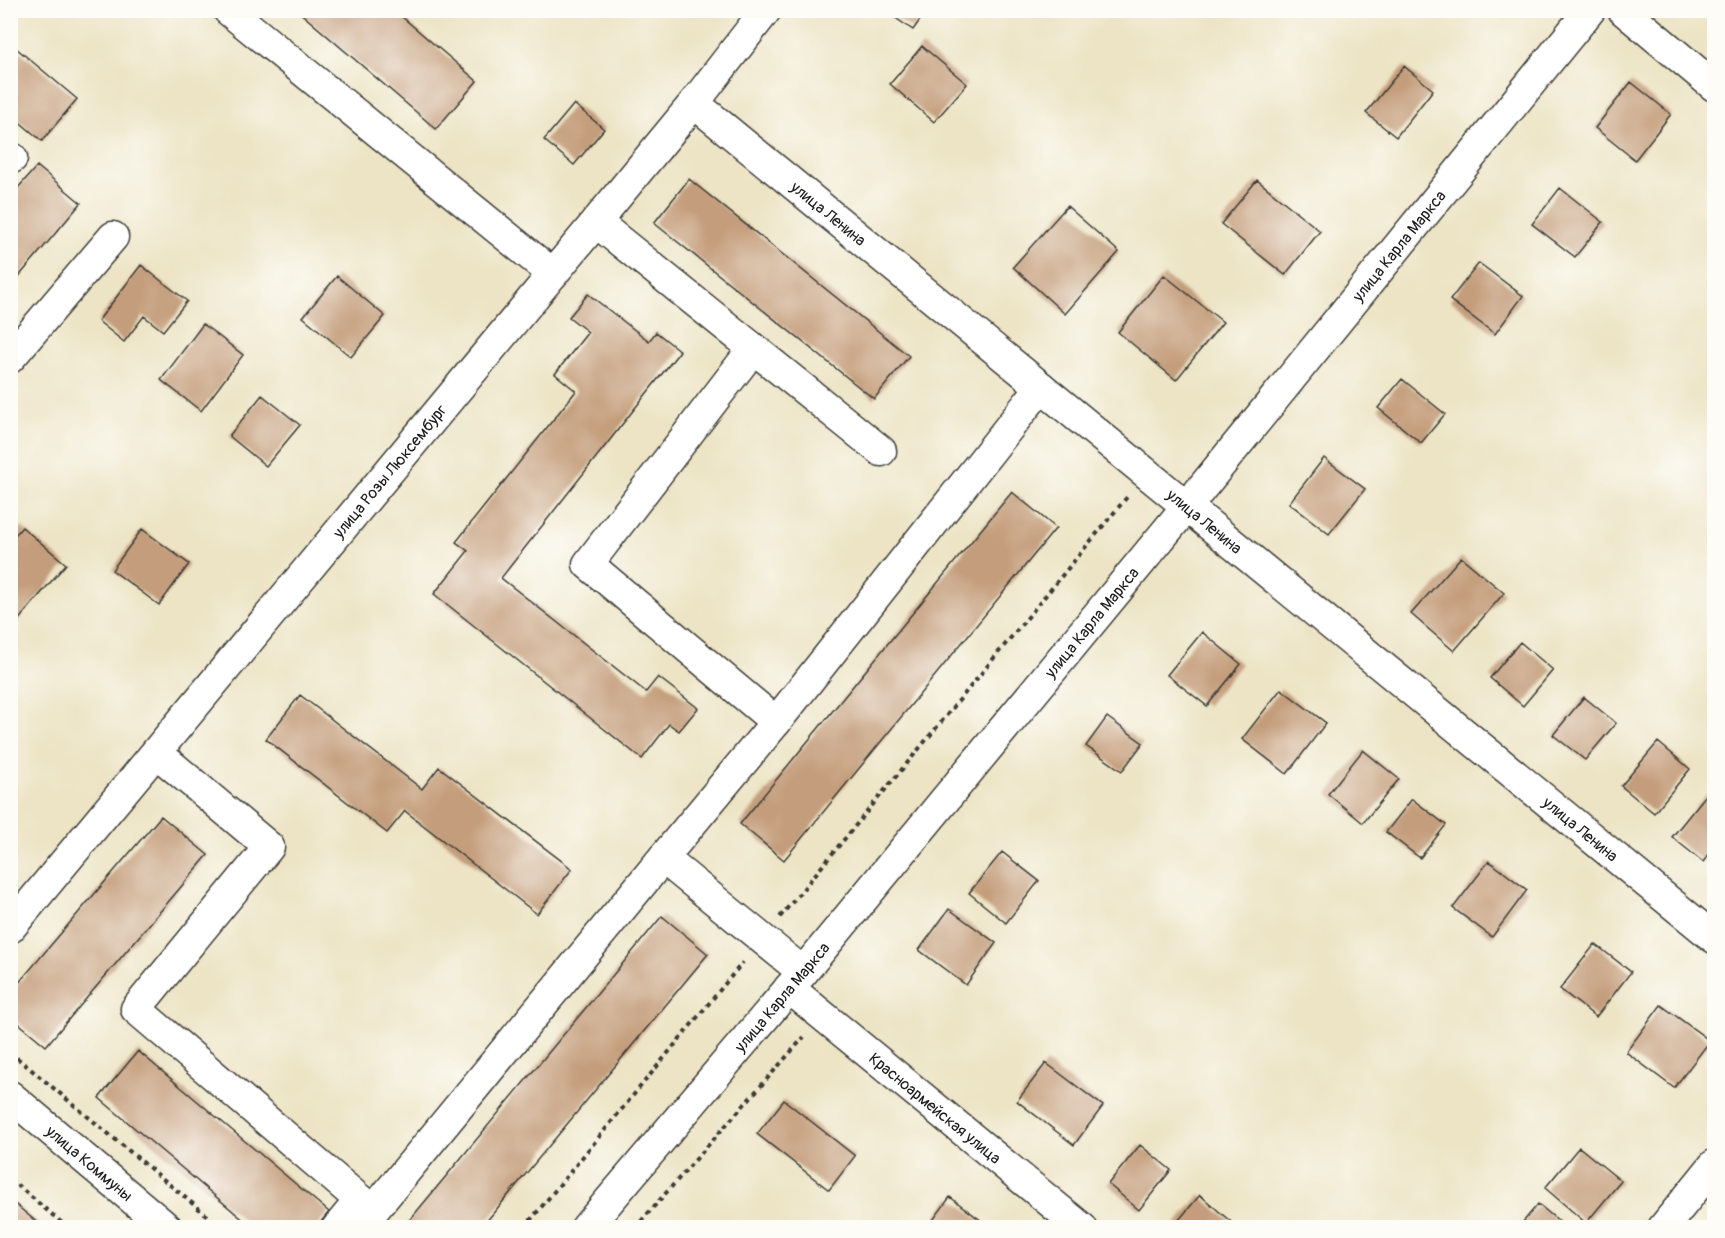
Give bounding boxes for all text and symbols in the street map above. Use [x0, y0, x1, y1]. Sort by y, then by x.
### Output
street label: улица Ленина [786, 177, 870, 251]
street label: улица Карла Маркса [1348, 187, 1450, 307]
street label: улица Розы Люксембург [328, 400, 452, 543]
street label: улица Ленина [1162, 485, 1246, 559]
street label: улица Карла Маркса [1040, 563, 1144, 683]
street label: улица Ленина [1538, 792, 1622, 866]
street label: улица Карла Маркса [730, 938, 834, 1057]
street label: Красноармейская улица [864, 1049, 1005, 1169]
street label: улица Коммуны [41, 1121, 136, 1206]

